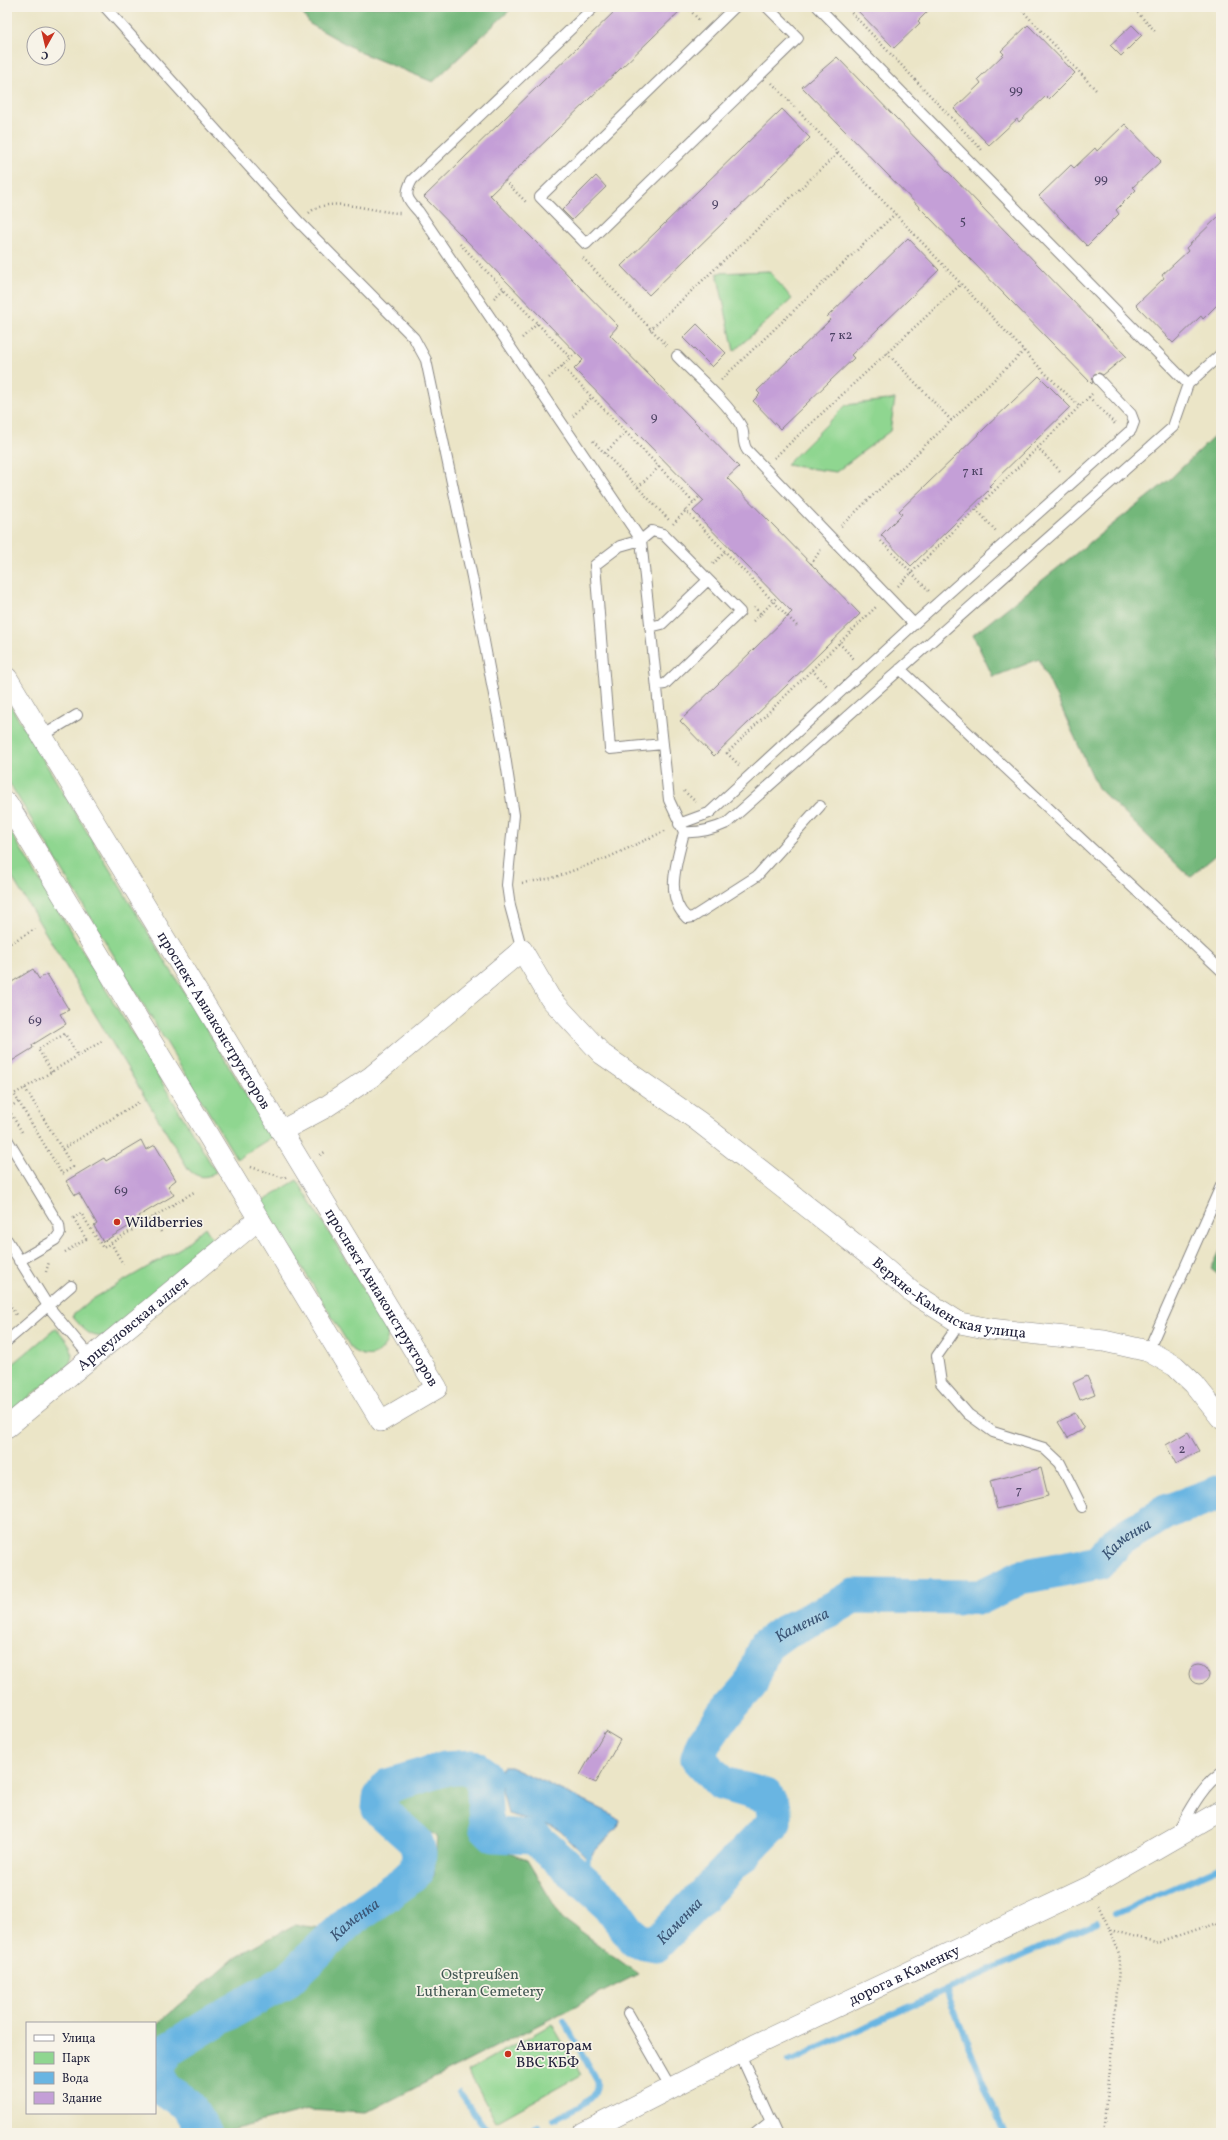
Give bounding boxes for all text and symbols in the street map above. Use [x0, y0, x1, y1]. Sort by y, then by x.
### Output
north arrow [26, 26, 66, 66]
text: С [40, 46, 49, 62]
house number: 99 [1009, 82, 1023, 100]
house number: 99 [1094, 171, 1108, 189]
house number: 9 [712, 195, 719, 213]
house number: 5 [960, 213, 966, 231]
house number: 7 к2 [830, 327, 852, 345]
house number: 9 [651, 409, 658, 427]
house number: 7 к1 [963, 463, 983, 481]
street label: проспект Авиаконструкторов [151, 928, 275, 1114]
house number: 69 [28, 1012, 42, 1030]
house number: 69 [114, 1182, 128, 1200]
street label: проспект Авиаконструкторов [319, 1205, 443, 1391]
place label: Wildberries [125, 1213, 203, 1234]
marker: Wildberries [112, 1217, 122, 1227]
street label: Верхне-Каменская улица [867, 1253, 1027, 1345]
street label: Арцеуловская аллея [73, 1272, 194, 1377]
house number: 2 [1179, 1441, 1186, 1459]
house number: 7 [1016, 1482, 1022, 1500]
water label: Каменка [1097, 1514, 1156, 1566]
water label: Каменка [771, 1603, 833, 1648]
water label: Каменка [652, 1893, 709, 1950]
water label: Каменка [326, 1894, 385, 1947]
street label: дорога в Каменку [845, 1941, 964, 2011]
park label: Ostpreußen Lutheran Cemetery [416, 1965, 544, 2003]
legend [26, 2022, 156, 2114]
text: Улица [62, 2031, 95, 2047]
place label: Авиаторам ВВС КБФ [516, 2036, 592, 2074]
marker: Авиаторам ВВС КБФ [503, 2049, 513, 2059]
text: Парк [62, 2051, 90, 2067]
text: Вода [62, 2071, 89, 2087]
text: Здание [62, 2091, 102, 2107]

